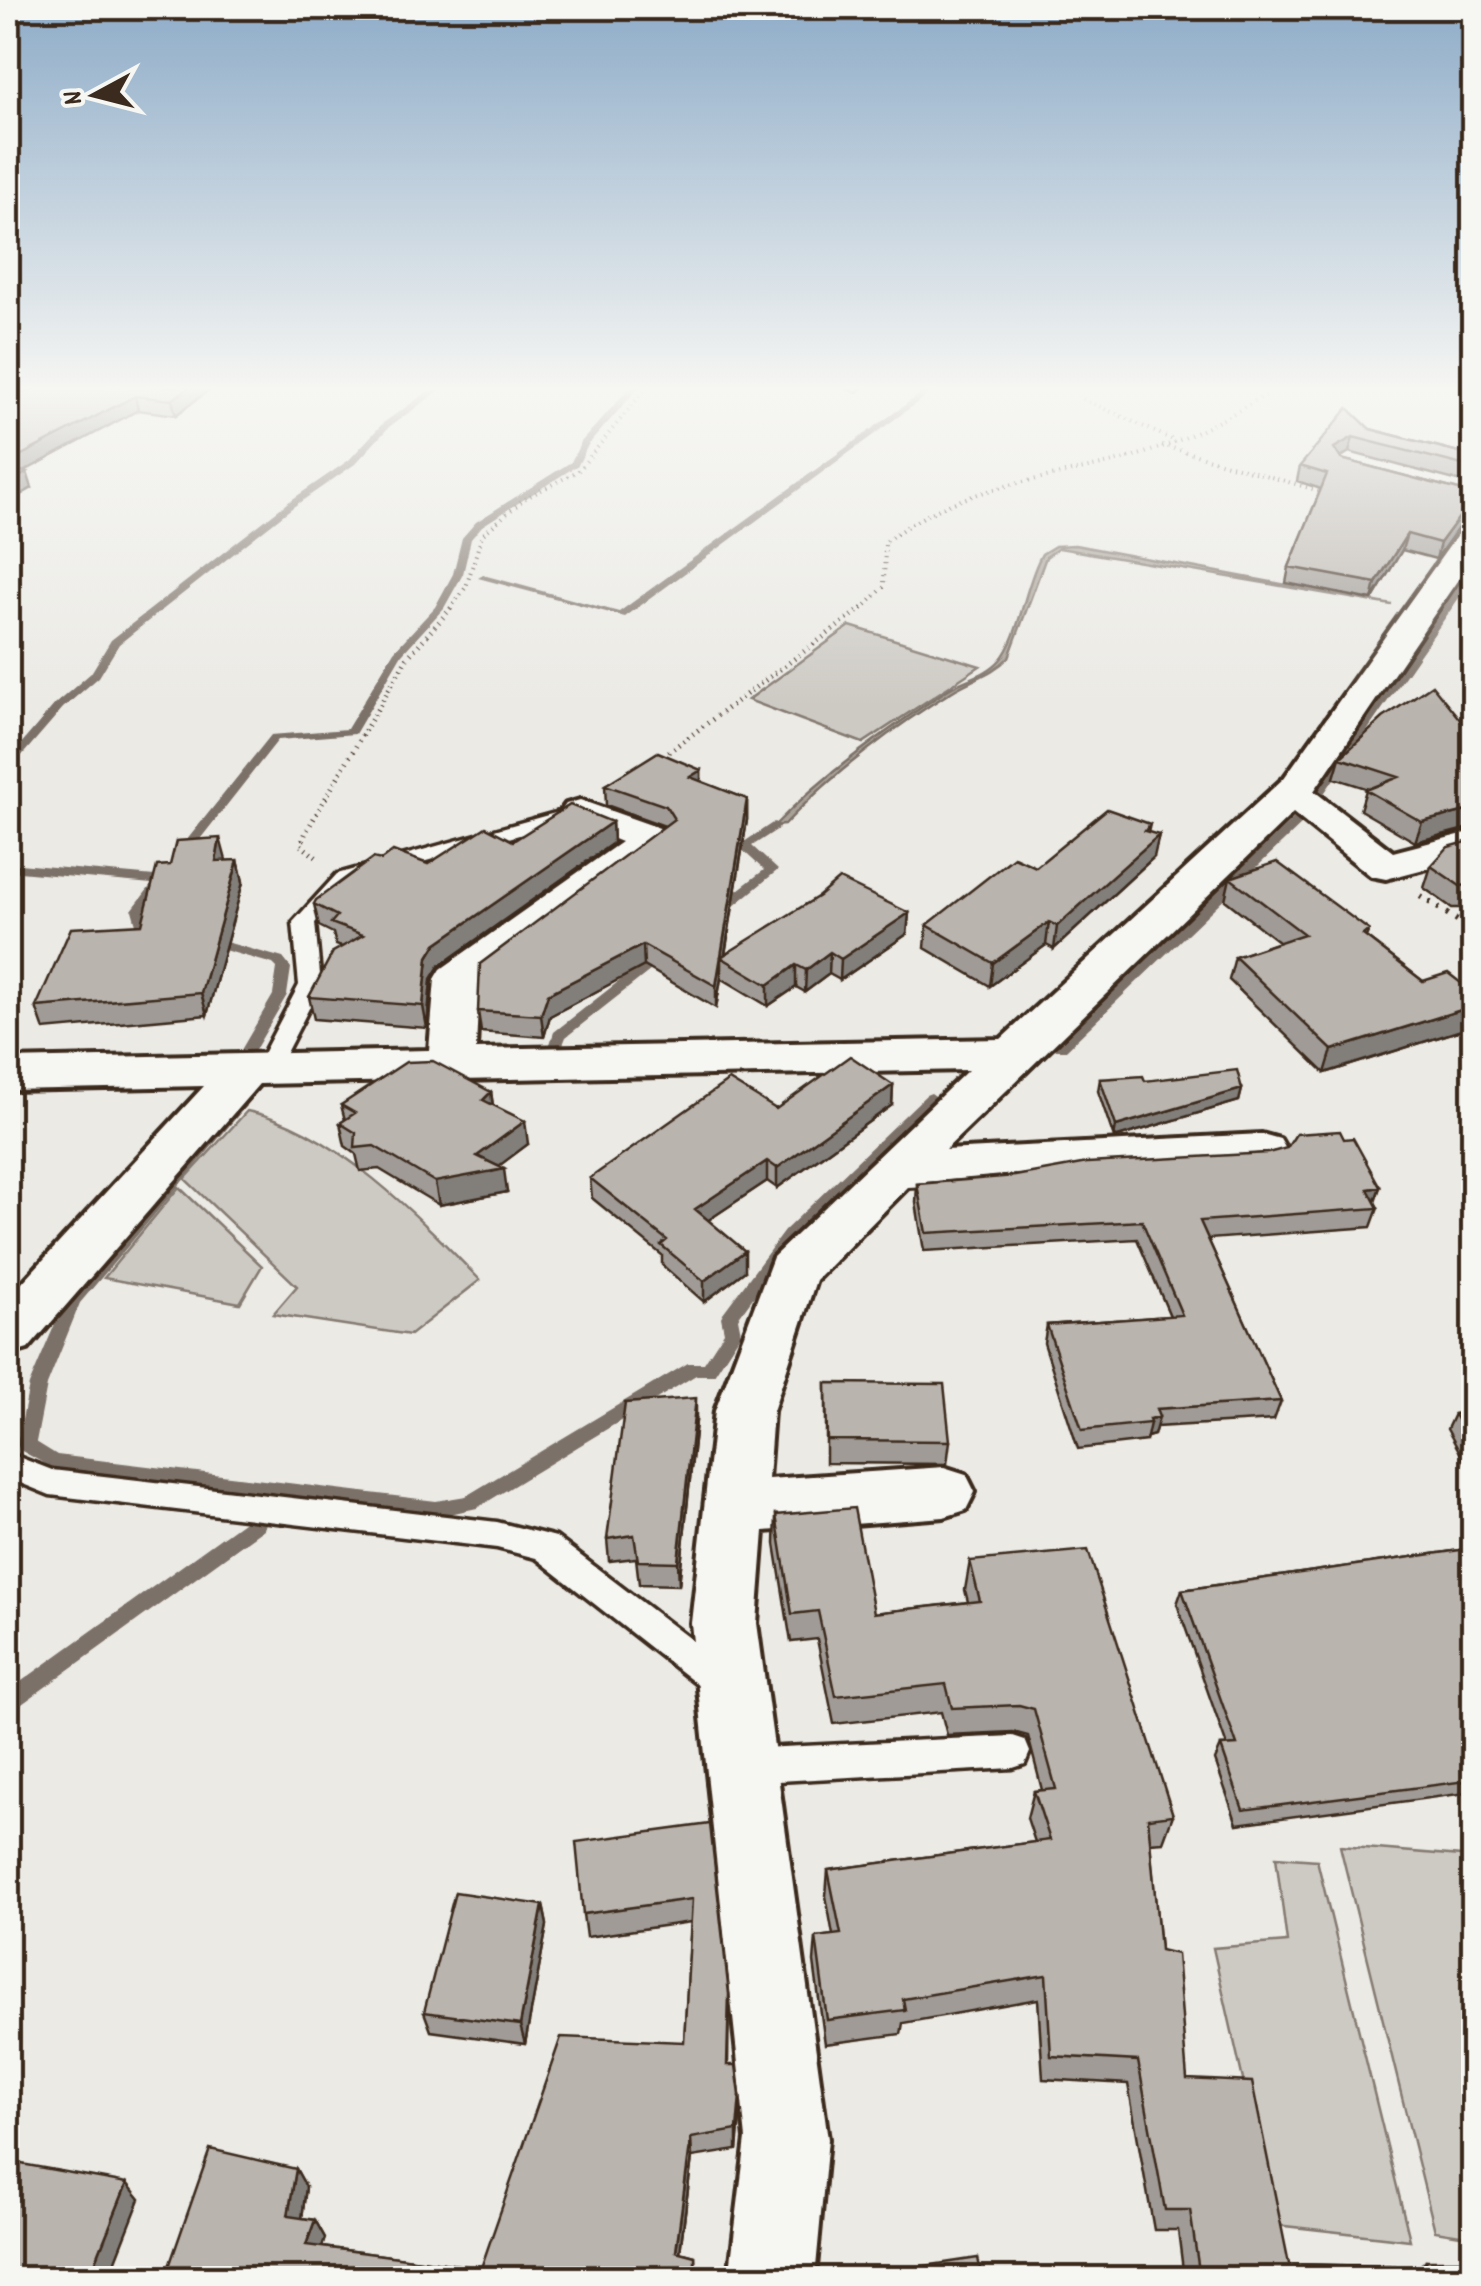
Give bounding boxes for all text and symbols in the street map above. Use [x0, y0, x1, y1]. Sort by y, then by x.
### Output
north arrow [45, 45, 145, 145]
text: N [54, 88, 96, 107]

